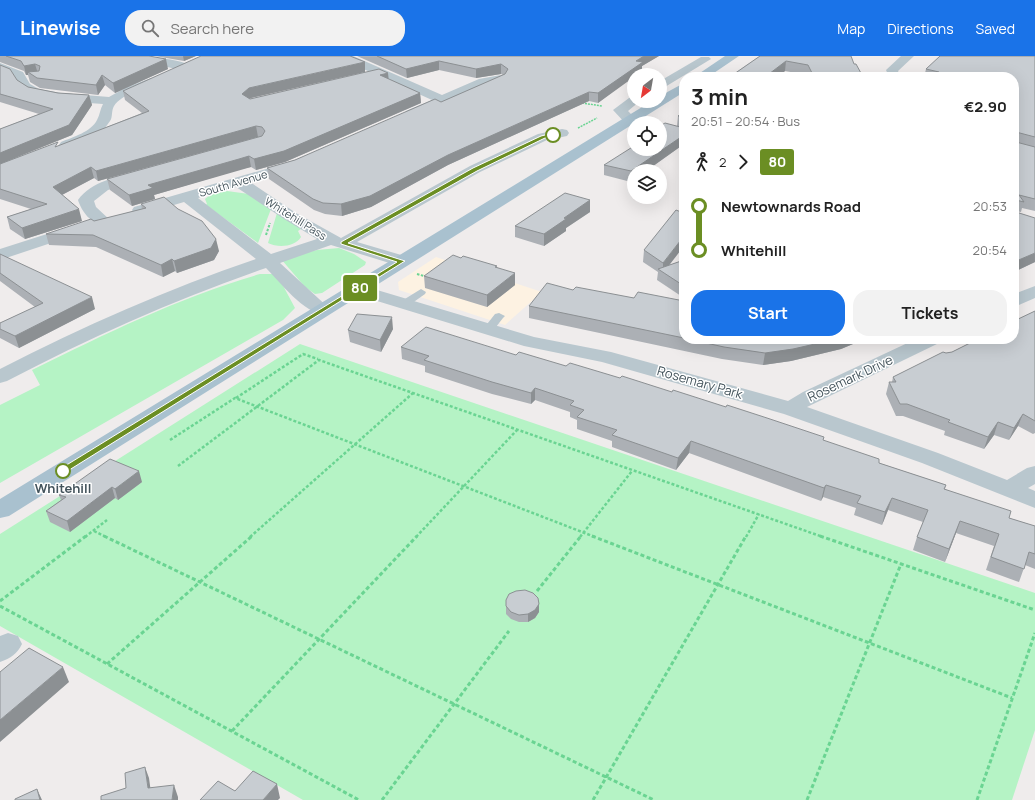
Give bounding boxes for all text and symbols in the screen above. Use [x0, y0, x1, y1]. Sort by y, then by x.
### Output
search box [125, 10, 405, 46]
text: Linewise [20, 15, 101, 41]
icon: search [139, 17, 161, 39]
text: Search here [171, 18, 254, 39]
text: Map [837, 19, 865, 38]
text: Directions [887, 19, 954, 38]
text: Saved [976, 19, 1015, 38]
north arrow [627, 68, 667, 108]
map controls [627, 68, 667, 204]
text: 3 min [691, 82, 748, 112]
text: €2.90 [964, 96, 1007, 117]
text: 20:51 – 20:54 · Bus [691, 112, 800, 130]
button: locate [627, 116, 667, 156]
unlabelled marker [545, 127, 561, 143]
icon: walk [691, 151, 713, 173]
icon: forward [732, 151, 754, 173]
text: 80 [768, 152, 786, 171]
text: 2 [719, 153, 726, 171]
button: layers [627, 164, 667, 204]
street label: South Avenue [197, 166, 270, 200]
street label: Whitehill Pass [262, 193, 330, 243]
text: Newtownards Road [721, 196, 861, 217]
text: 20:53 [973, 197, 1007, 215]
text: Whitehill [721, 240, 786, 261]
text: 20:54 [973, 241, 1007, 259]
line badge: 80 [342, 275, 378, 301]
text: 80 [351, 278, 369, 297]
button: Start [691, 290, 845, 336]
button: Tickets [853, 290, 1007, 336]
street label: Rosemark Drive [804, 350, 896, 406]
street label: Rosemary Park [655, 361, 745, 403]
marker: Whitehill [55, 463, 71, 479]
place label: Whitehill [35, 479, 91, 497]

